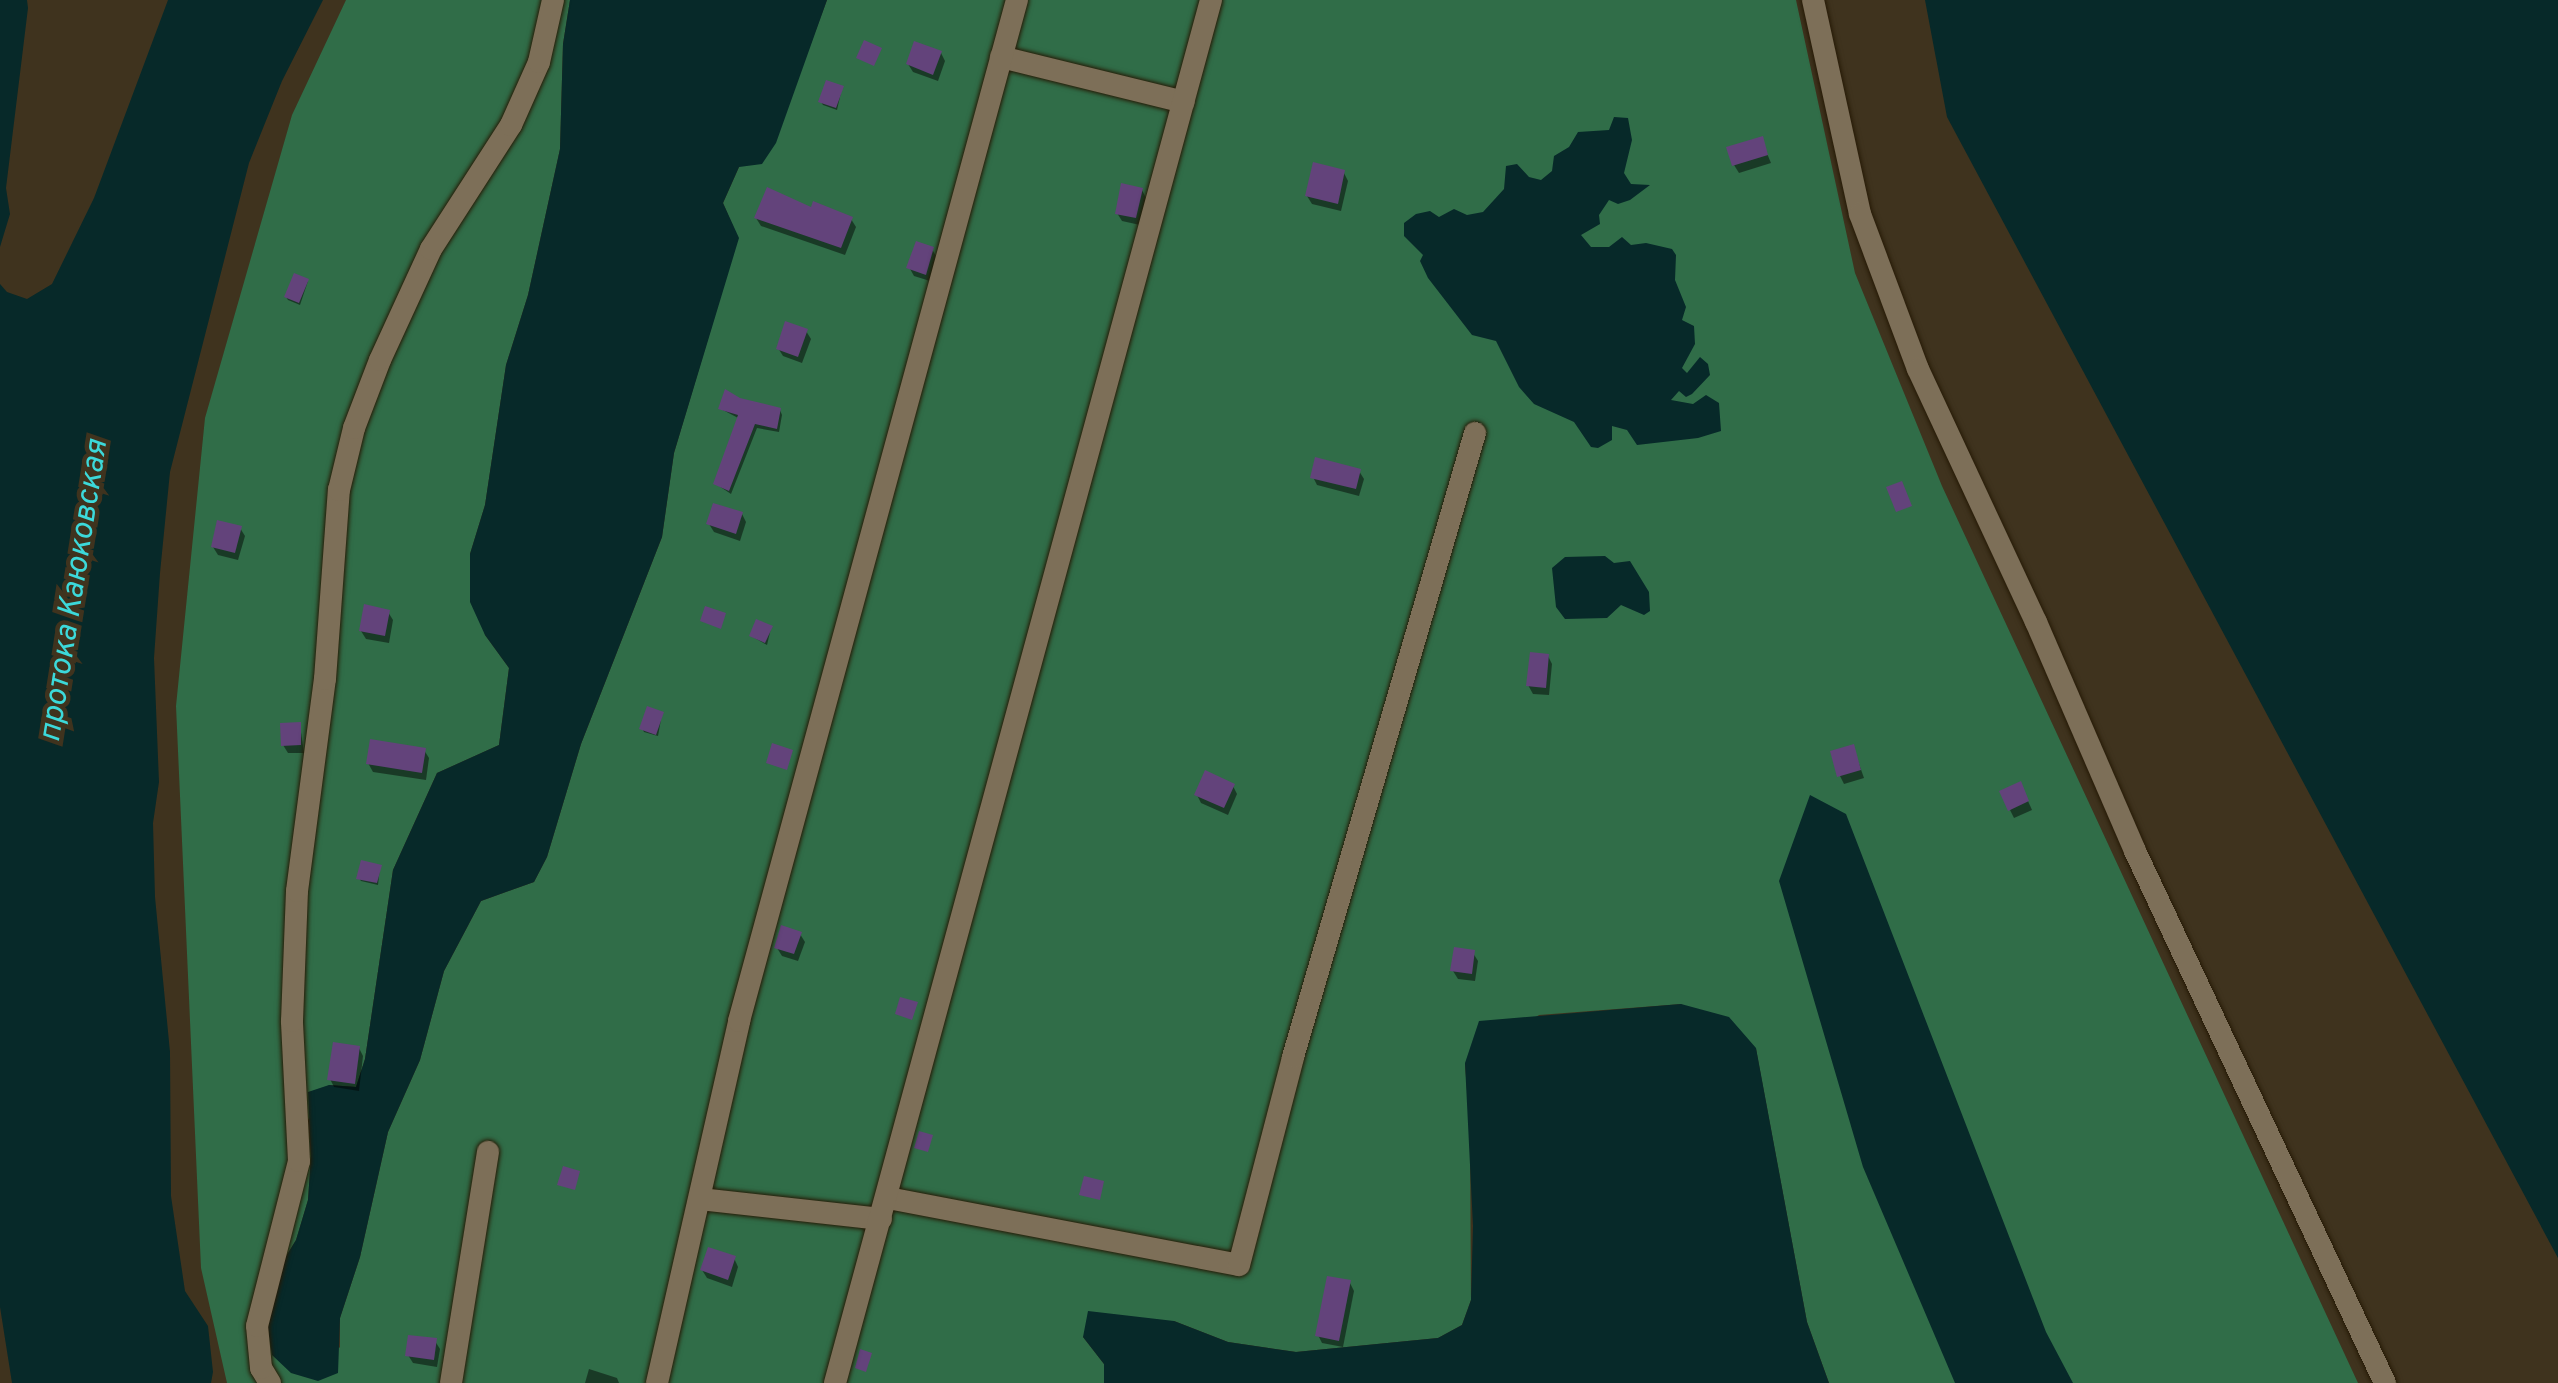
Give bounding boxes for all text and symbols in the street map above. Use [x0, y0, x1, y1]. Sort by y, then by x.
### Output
water label: протока Каюковская [32, 437, 118, 745]

